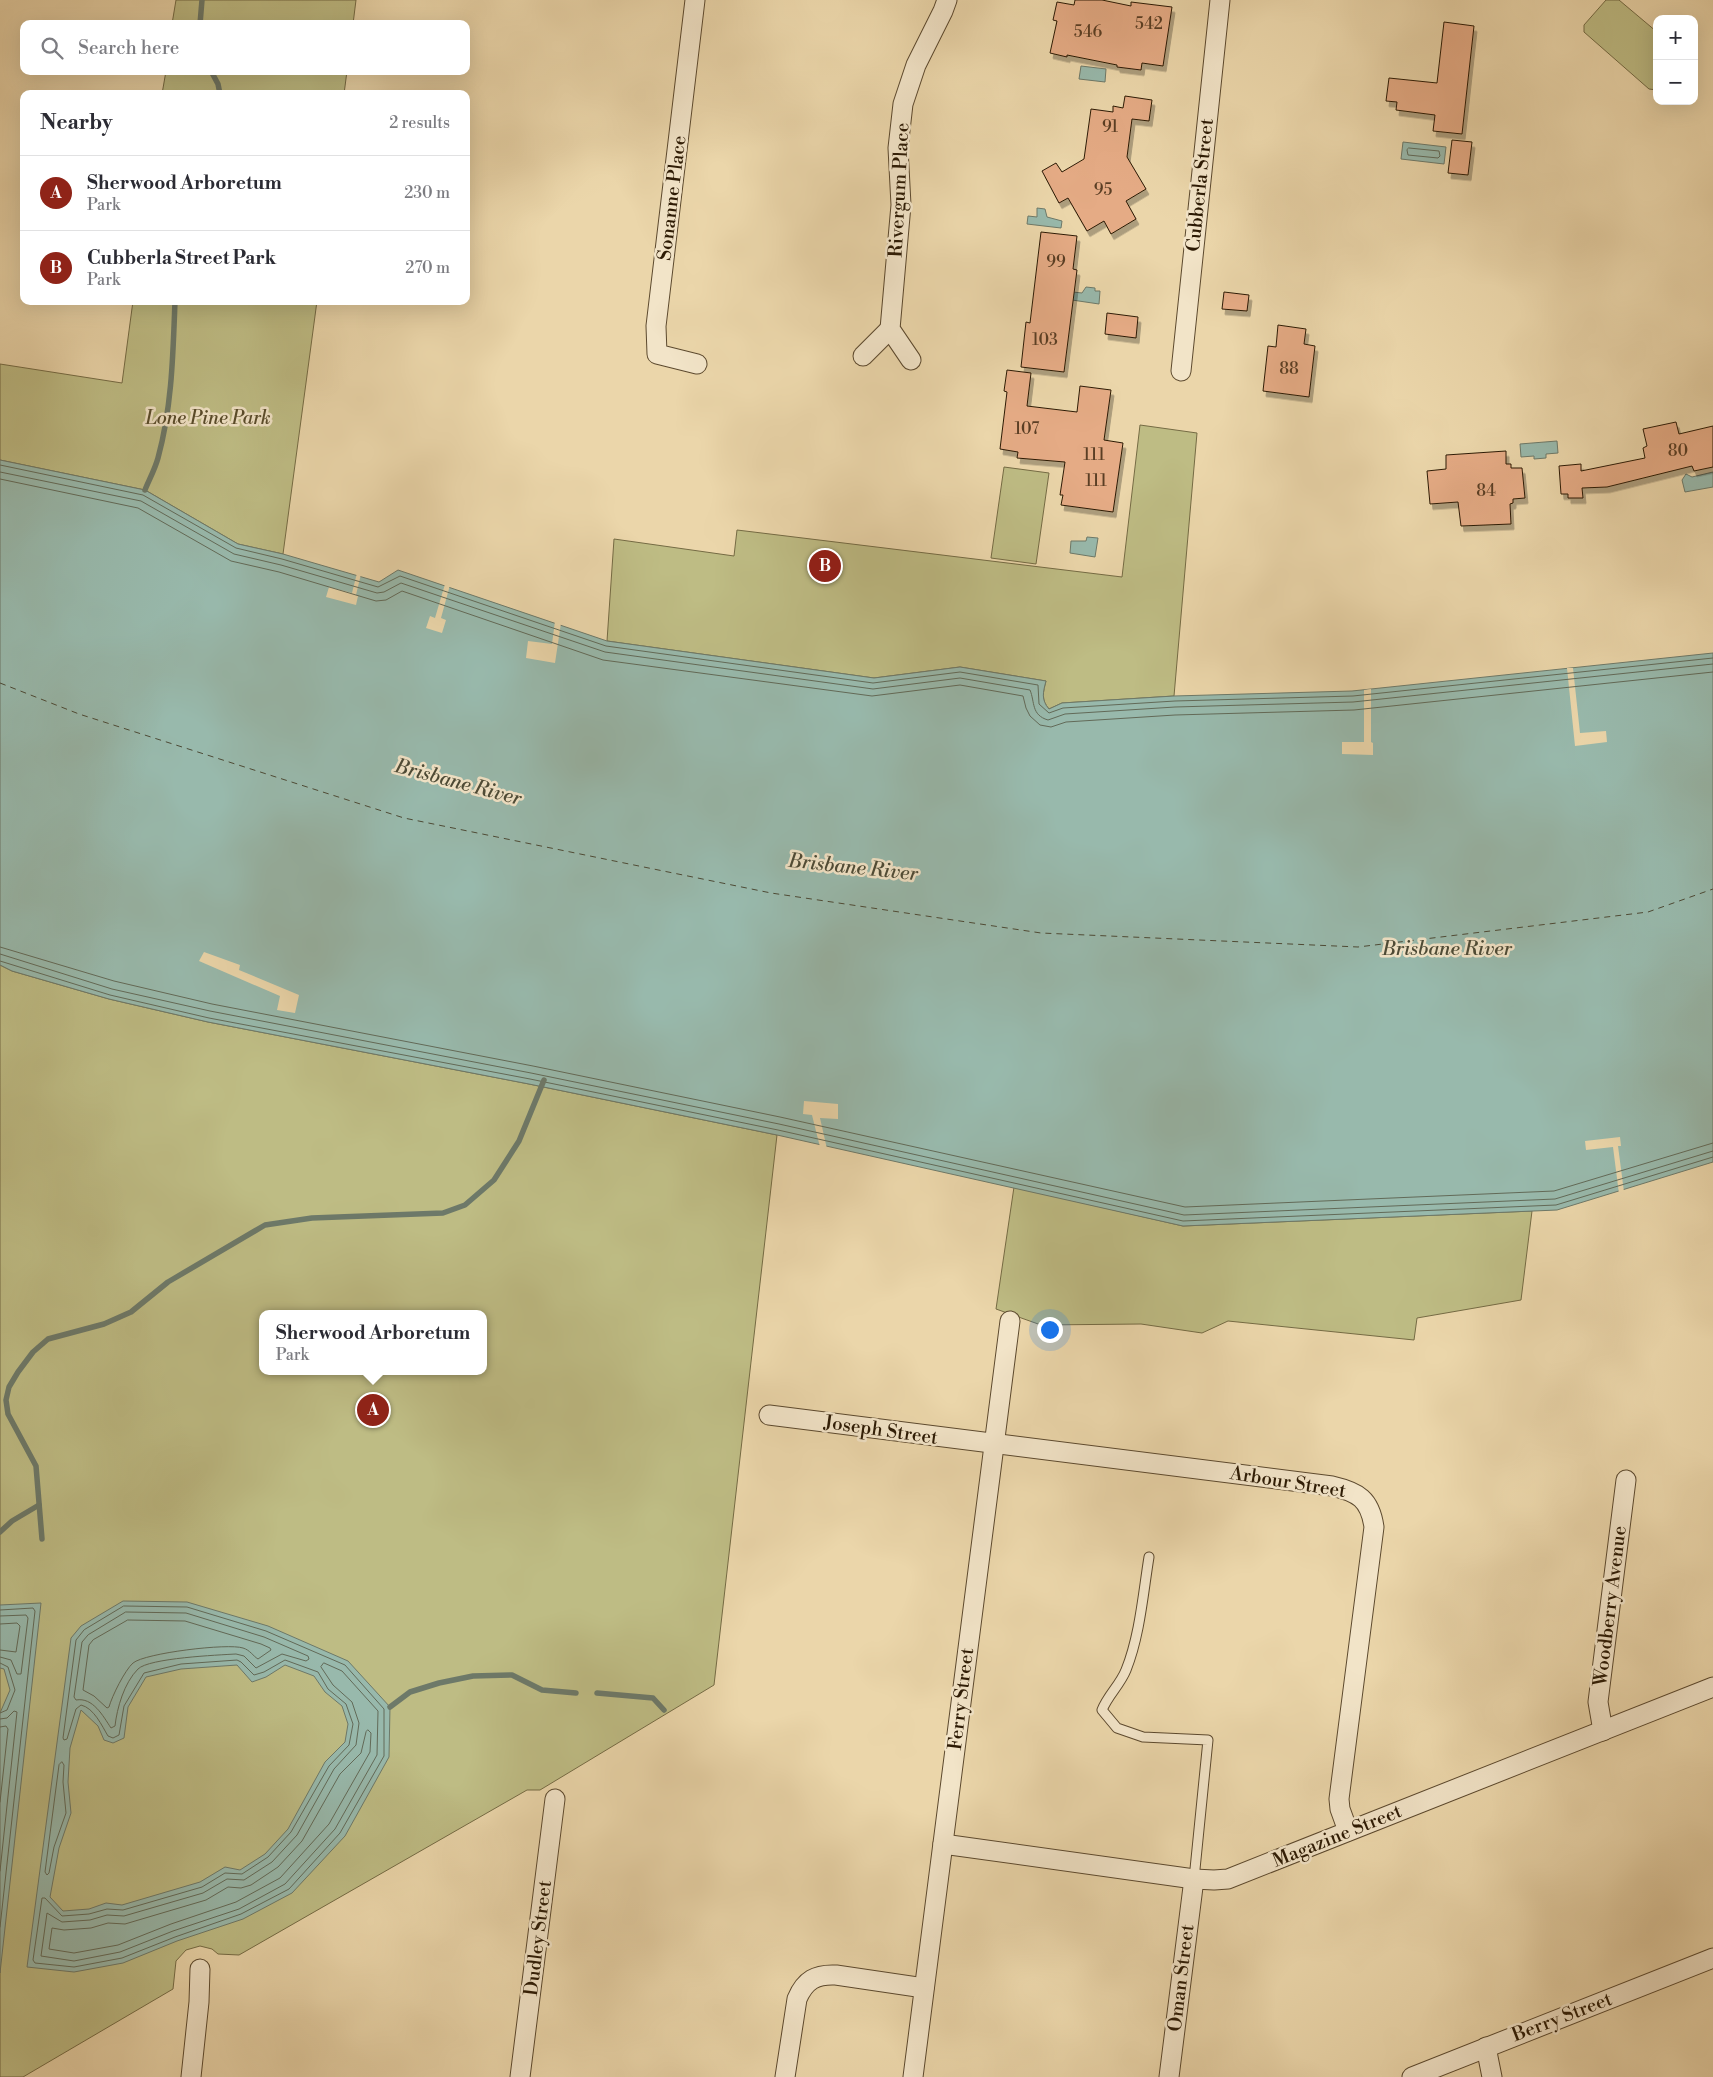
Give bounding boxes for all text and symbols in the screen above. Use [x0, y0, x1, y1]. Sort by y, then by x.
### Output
house number: 542 [1135, 14, 1163, 34]
map controls [1653, 15, 1698, 105]
button: + [1653, 15, 1698, 60]
search box [20, 20, 470, 75]
house number: 546 [1074, 22, 1102, 42]
icon: search [38, 34, 66, 62]
text: Search here [78, 36, 179, 60]
button: − [1653, 60, 1698, 105]
text: Nearby [40, 110, 113, 136]
text: 2 results [389, 113, 450, 133]
house number: 91 [1102, 117, 1118, 137]
street label: Cubberla Street [1181, 117, 1219, 253]
street label: Rivergum Place [883, 122, 915, 258]
street label: Sonanne Place [652, 134, 692, 262]
text: Sherwood Arboretum [87, 171, 282, 195]
house number: 95 [1094, 180, 1112, 200]
text: A [50, 183, 62, 203]
text: 230 m [404, 183, 450, 203]
text: Park [87, 195, 120, 215]
text: Cubberla Street Park [87, 246, 276, 270]
house number: 99 [1046, 252, 1066, 272]
text: B [50, 258, 62, 278]
text: 270 m [405, 258, 450, 278]
text: Park [87, 270, 120, 290]
house number: 103 [1032, 330, 1058, 350]
house number: 88 [1279, 359, 1299, 379]
park label: Lone Pine Park [144, 406, 271, 430]
house number: 107 [1015, 419, 1039, 439]
house number: 80 [1668, 441, 1688, 461]
house number: 111 [1083, 445, 1105, 465]
house number: 111 [1085, 471, 1107, 491]
house number: 84 [1476, 481, 1496, 501]
pin: B [809, 547, 841, 585]
water label: Brisbane River [391, 754, 525, 812]
water label: Brisbane River [786, 849, 920, 887]
water label: Brisbane River [1381, 937, 1513, 962]
popup [259, 1310, 487, 1375]
your location [1037, 1317, 1063, 1343]
text: Sherwood Arboretum [276, 1321, 470, 1345]
text: Park [276, 1345, 309, 1365]
pin: A [357, 1391, 389, 1429]
street label: Joseph Street [822, 1410, 940, 1450]
street label: Arbour Street [1227, 1461, 1348, 1503]
street label: Woodberry Avenue [1588, 1524, 1632, 1689]
street label: Ferry Street [943, 1646, 979, 1752]
street label: Magazine Street [1269, 1799, 1406, 1873]
street label: Dudley Street [519, 1879, 557, 1997]
street label: Oman Street [1163, 1923, 1200, 2033]
street label: Berry Street [1508, 1987, 1616, 2047]

